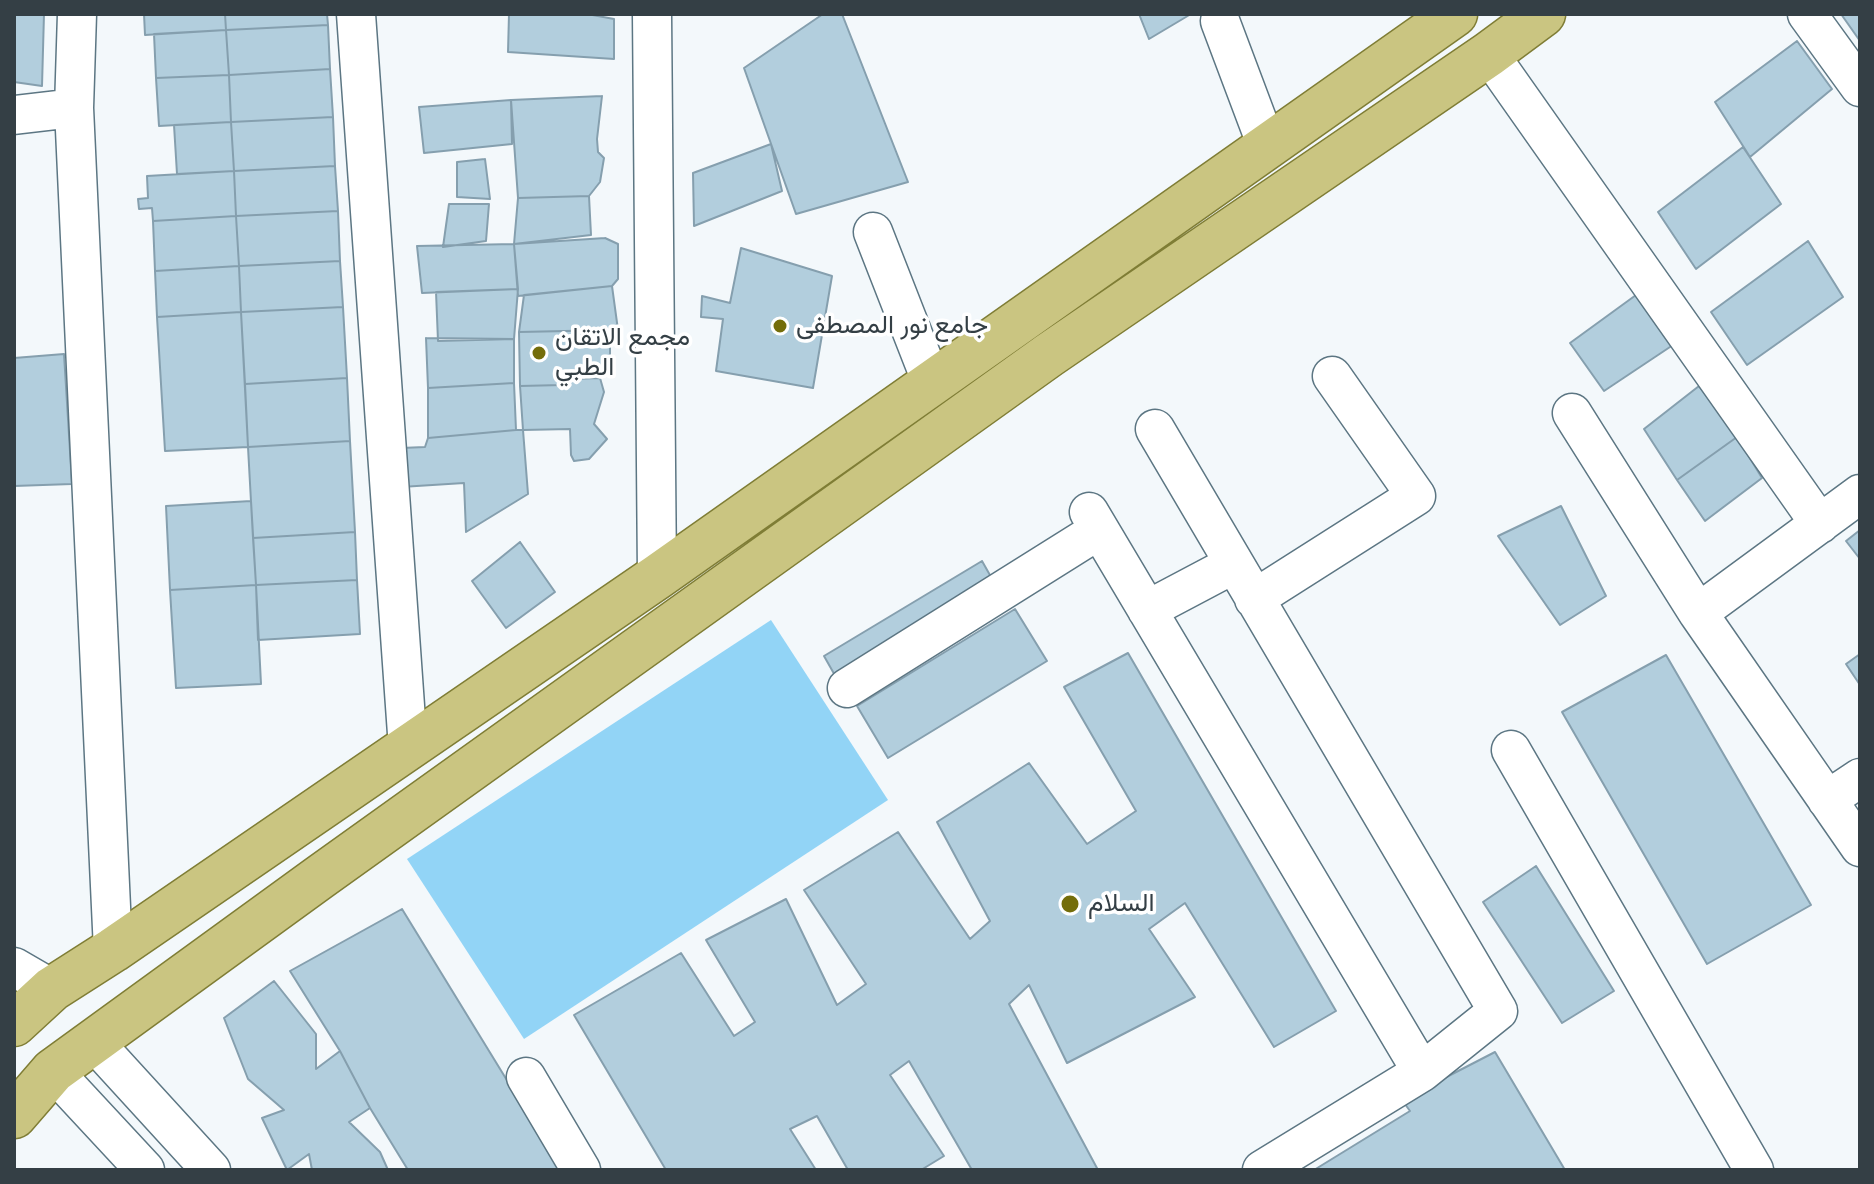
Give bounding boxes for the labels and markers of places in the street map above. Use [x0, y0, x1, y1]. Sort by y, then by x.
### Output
place label: جامع نور المصطفى [796, 310, 988, 342]
marker: جامع نور المصطفى [771, 317, 789, 335]
place label: مجمع الاتقان الطبي [555, 322, 690, 384]
marker: مجمع الاتقان الطبي [530, 344, 548, 362]
place label: السلام [1088, 888, 1155, 920]
marker: السلام [1059, 893, 1081, 915]

